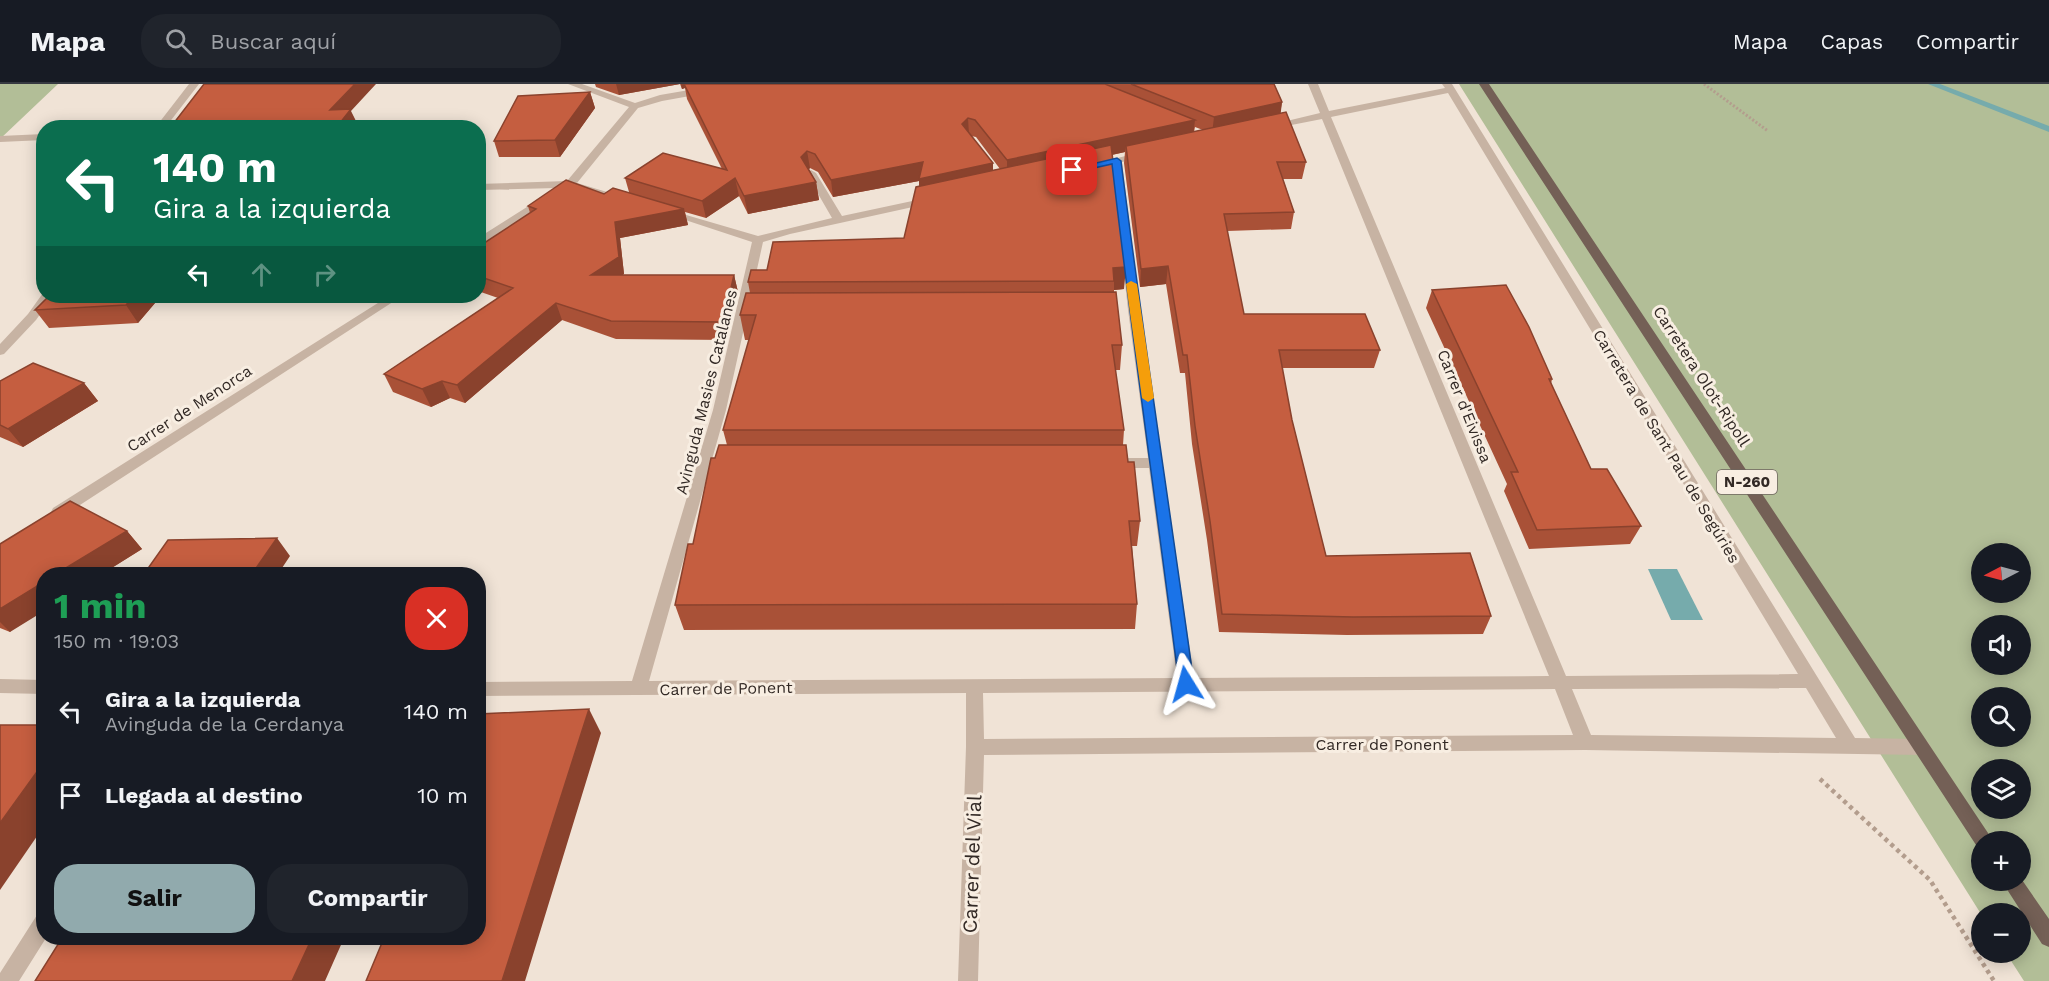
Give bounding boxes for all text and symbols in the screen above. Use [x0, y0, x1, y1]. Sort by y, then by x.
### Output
search box [141, 14, 561, 68]
text: Mapa [30, 25, 105, 58]
icon: search [162, 25, 195, 58]
text: Buscar aquí [210, 29, 336, 54]
text: Mapa [1733, 29, 1788, 54]
text: Capas [1821, 29, 1883, 54]
text: Compartir [1916, 29, 2019, 54]
text: 140 m [153, 143, 277, 192]
icon: left [54, 144, 132, 222]
pin [1046, 144, 1097, 195]
icon: arrive [1055, 153, 1088, 186]
text: Gira a la izquierda [153, 193, 391, 225]
icon: left [182, 258, 215, 291]
icon: ahead [245, 258, 278, 291]
icon: right [308, 258, 341, 291]
street label: Avinguda Masies Catalanes [672, 288, 741, 497]
street label: Carretera Olot-Ripoll [1649, 303, 1754, 450]
street label: Carretera de Sant Pau de Segúries [1589, 326, 1744, 567]
street label: Carrer d'Eivissa [1433, 347, 1496, 466]
street label: Carrer de Menorca [123, 361, 255, 456]
road number: N-260 [1717, 470, 1777, 494]
north arrow [1971, 543, 2031, 603]
map controls [1971, 543, 2031, 963]
text: 1 min [54, 585, 146, 627]
button: close [405, 587, 468, 650]
button: sound [1971, 615, 2031, 675]
text: 150 m · 19:03 [54, 629, 179, 653]
position arrow [1154, 652, 1218, 716]
street label: Carrer de Ponent [659, 678, 793, 699]
text: Gira a la izquierda [105, 687, 301, 712]
button: search [1971, 687, 2031, 747]
icon: left [54, 695, 87, 728]
text: 140 m [404, 699, 468, 724]
text: Avinguda de la Cerdanya [105, 712, 344, 736]
street label: Carrer de Ponent [1315, 735, 1449, 754]
button: layers [1971, 759, 2031, 819]
icon: arrive [54, 779, 87, 812]
text: Llegada al destino [105, 783, 303, 808]
text: 10 m [417, 783, 468, 808]
street label: Carrer del Vial [958, 794, 986, 934]
button: + [1971, 831, 2031, 891]
button: Salir [54, 864, 255, 933]
button: Compartir [267, 864, 468, 933]
button: − [1971, 903, 2031, 963]

